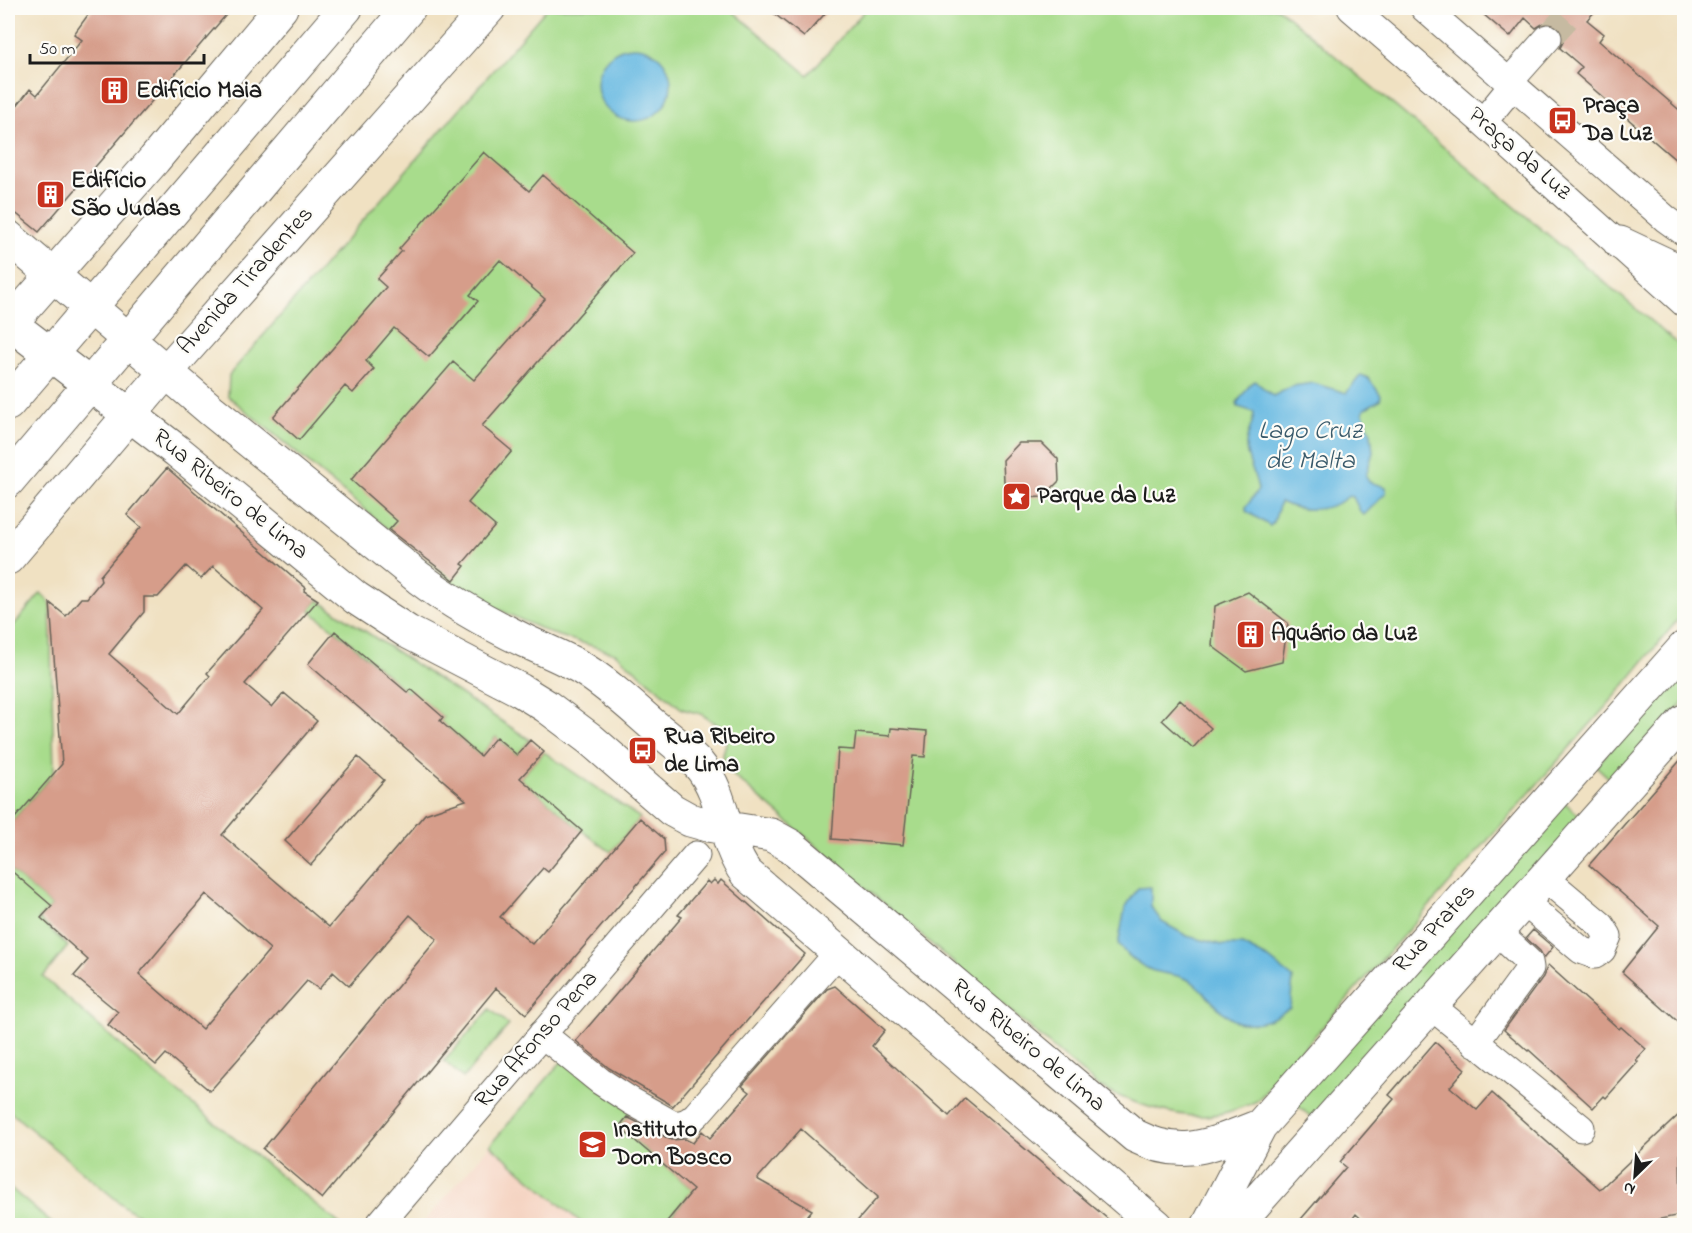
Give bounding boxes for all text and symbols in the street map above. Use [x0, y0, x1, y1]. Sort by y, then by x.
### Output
scale bar [30, 27, 204, 65]
text: 50 m [39, 37, 76, 63]
place label: Edifício Maia [136, 74, 262, 109]
building icon: Edifício Maia [99, 75, 131, 107]
place label: Praça Da Luz [1582, 89, 1653, 152]
street label: Praça da Luz [1459, 99, 1579, 210]
bus stop icon: Praça Da Luz [1546, 104, 1578, 136]
place label: Edifício São Judas [71, 164, 181, 227]
building icon: Edifício São Judas [34, 179, 66, 211]
street label: Avenida Tiradentes [170, 199, 322, 363]
water label: Lago Cruz de Malta [1258, 413, 1364, 481]
street label: Rua Ribeiro de Lima [144, 421, 316, 569]
place label: Parque da Luz [1037, 479, 1176, 514]
place icon: Parque da Luz [1000, 480, 1032, 512]
place label: Aquário da Luz [1271, 617, 1418, 652]
building icon: Aquário da Luz [1234, 618, 1266, 650]
place label: Rua Ribeiro de Lima [664, 720, 775, 783]
bus stop icon: Rua Ribeiro de Lima [627, 735, 659, 767]
street label: Rua Prates [1385, 876, 1485, 982]
street label: Rua Afonso Pena [467, 963, 607, 1117]
street label: Rua Ribeiro de Lima [943, 971, 1113, 1121]
place label: Instituto Dom Bosco [612, 1113, 732, 1176]
school or university icon: Instituto Dom Bosco [576, 1128, 608, 1160]
north arrow [1605, 1146, 1665, 1206]
text: N [1619, 1175, 1639, 1201]

